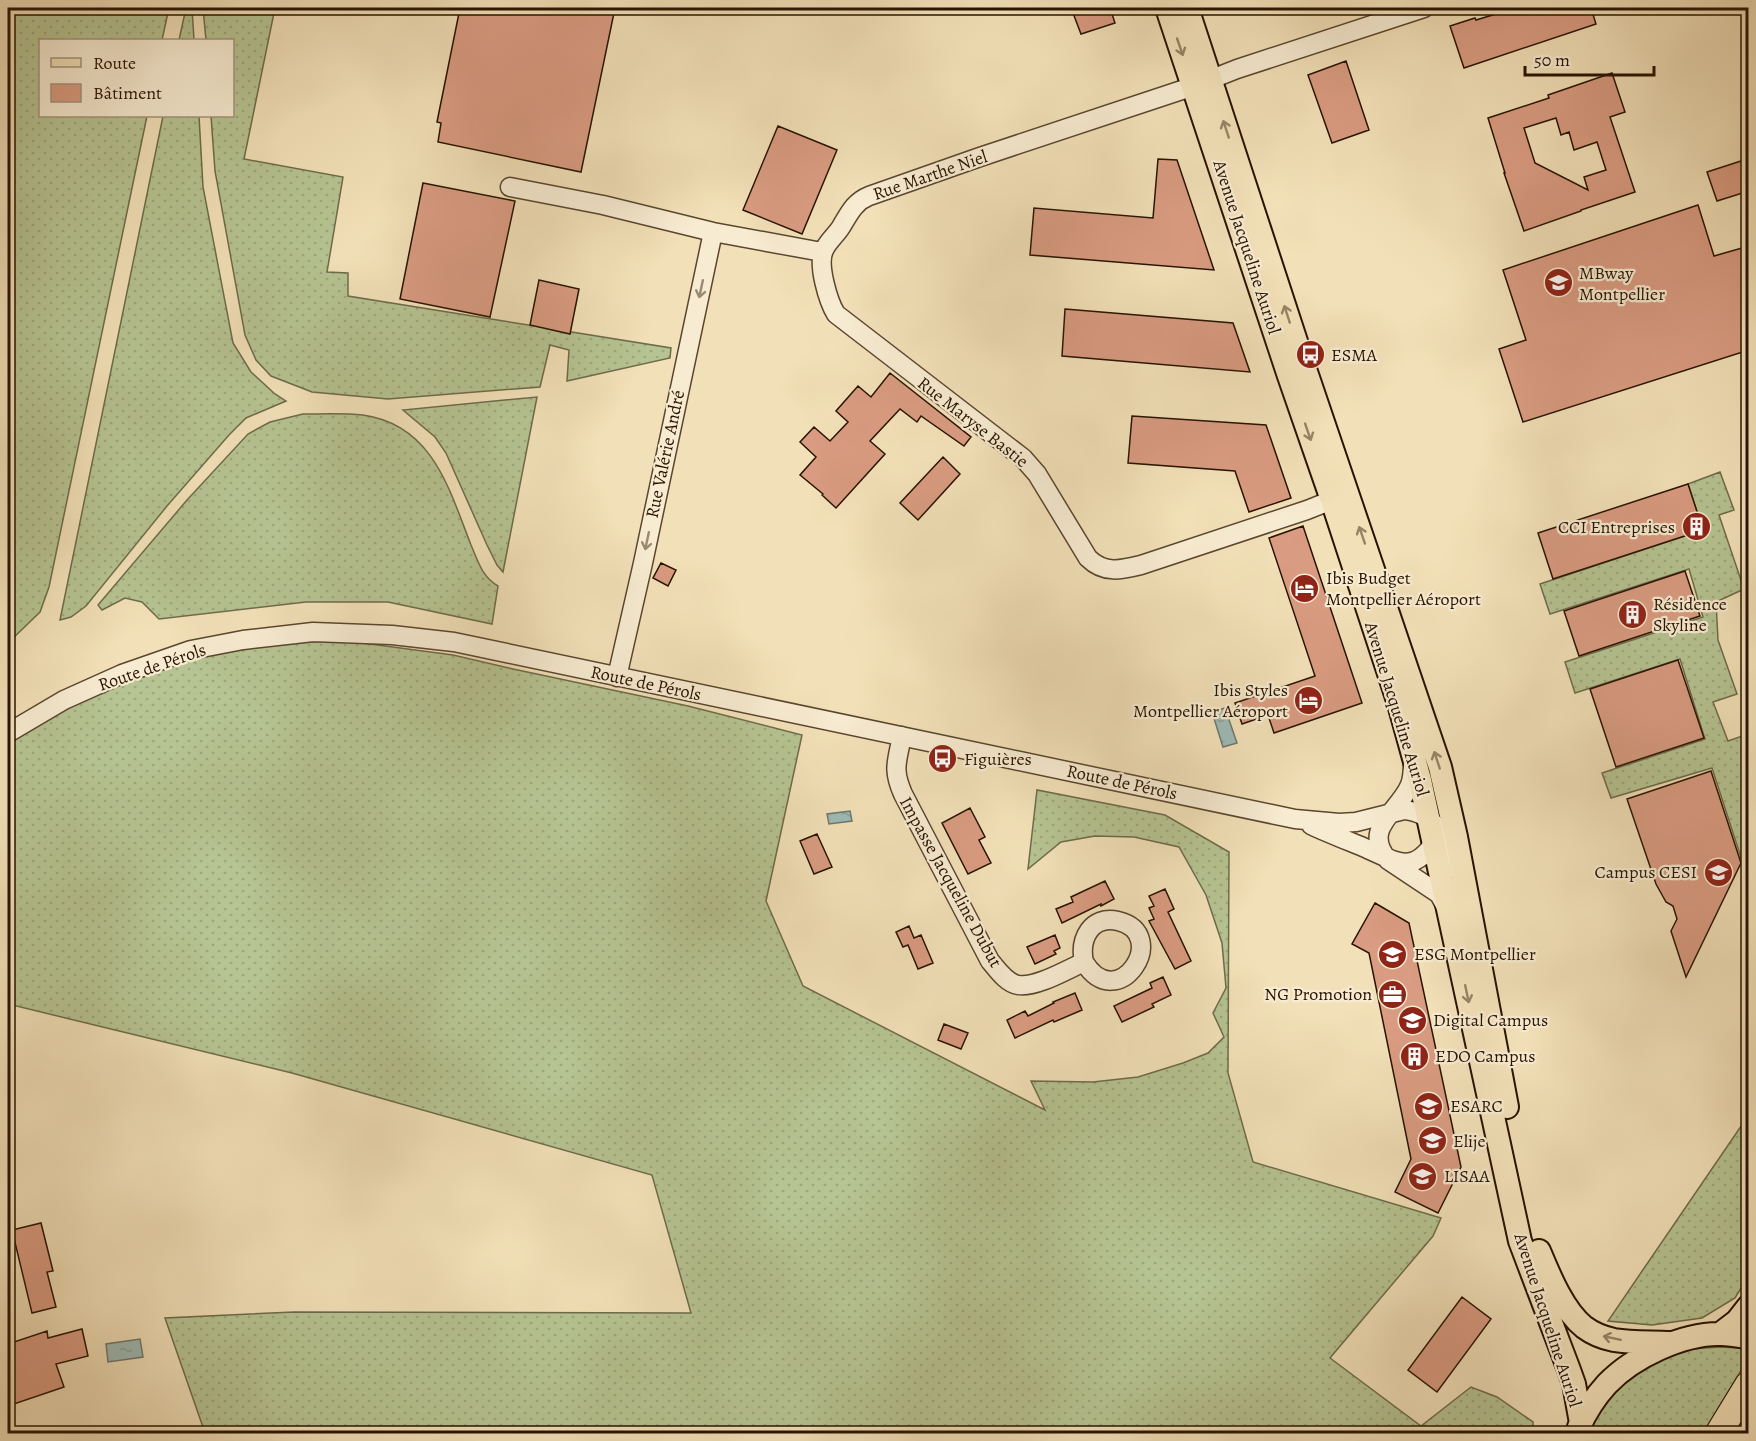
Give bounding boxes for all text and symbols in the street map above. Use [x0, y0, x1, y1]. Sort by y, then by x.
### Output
one-way arrow [1176, 37, 1187, 56]
legend [39, 39, 234, 117]
scale bar [1525, 39, 1654, 77]
text: 50 m [1534, 48, 1570, 72]
text: Route [93, 51, 136, 75]
text: Bâtiment [93, 81, 162, 105]
one-way arrow [1220, 120, 1231, 139]
street label: Rue Marthe Niel [870, 144, 991, 206]
street label: Avenue Jacqueline Auriol [1207, 156, 1287, 338]
place label: MBway Montpellier [1579, 261, 1665, 306]
school or university icon: MBway Montpellier [1542, 267, 1574, 299]
one-way arrow [694, 279, 706, 298]
one-way arrow [1281, 305, 1292, 324]
bus stop icon: ESMA [1294, 339, 1326, 371]
place label: ESMA [1331, 343, 1377, 367]
street label: Rue Maryse Bastie [913, 371, 1033, 473]
street label: Rue Valérie André [640, 388, 690, 520]
one-way arrow [1304, 422, 1315, 441]
building icon: CCI Entreprises [1680, 511, 1712, 543]
place label: CCI Entreprises [1558, 515, 1675, 539]
one-way arrow [1355, 526, 1366, 545]
one-way arrow [641, 531, 652, 551]
place label: Ibis Budget Montpellier Aéroport [1326, 566, 1481, 611]
hotel icon: Ibis Budget Montpellier Aéroport [1289, 572, 1321, 604]
place label: Résidence Skyline [1653, 592, 1727, 637]
building icon: Résidence Skyline [1616, 598, 1648, 630]
street label: Avenue Jacqueline Auriol [1359, 618, 1435, 800]
street label: Route de Pérols [95, 637, 209, 697]
street label: Route de Pérols [588, 660, 704, 706]
place label: Ibis Styles Montpellier Aéroport [1133, 678, 1288, 723]
hotel icon: Ibis Styles Montpellier Aéroport [1293, 684, 1325, 716]
bus stop icon: Figuières [927, 743, 959, 775]
place label: Figuières [964, 747, 1032, 771]
one-way arrow [1431, 751, 1442, 770]
street label: Route de Pérols [1064, 759, 1180, 805]
street label: Impasse Jacqueline Dubut [894, 792, 1008, 972]
school or university icon: Campus CESI [1702, 856, 1734, 888]
place label: Campus CESI [1594, 860, 1697, 884]
school or university icon: ESG Montpellier [1377, 938, 1409, 970]
place label: ESG Montpellier [1414, 942, 1536, 966]
office icon: NG Promotion [1377, 978, 1409, 1010]
place label: NG Promotion [1264, 982, 1372, 1006]
one-way arrow [1462, 983, 1473, 1003]
school or university icon: Digital Campus [1396, 1004, 1428, 1036]
place label: Digital Campus [1433, 1008, 1548, 1032]
building icon: EDO Campus [1398, 1040, 1430, 1072]
place label: EDO Campus [1435, 1044, 1535, 1068]
school or university icon: ESARC [1413, 1090, 1445, 1122]
place label: ESARC [1450, 1094, 1503, 1118]
school or university icon: Elije [1416, 1125, 1448, 1157]
place label: Elije [1453, 1129, 1486, 1153]
school or university icon: LISAA [1407, 1160, 1439, 1192]
place label: LISAA [1444, 1164, 1490, 1188]
street label: Avenue Jacqueline Auriol [1508, 1229, 1588, 1411]
one-way arrow [1603, 1332, 1623, 1343]

